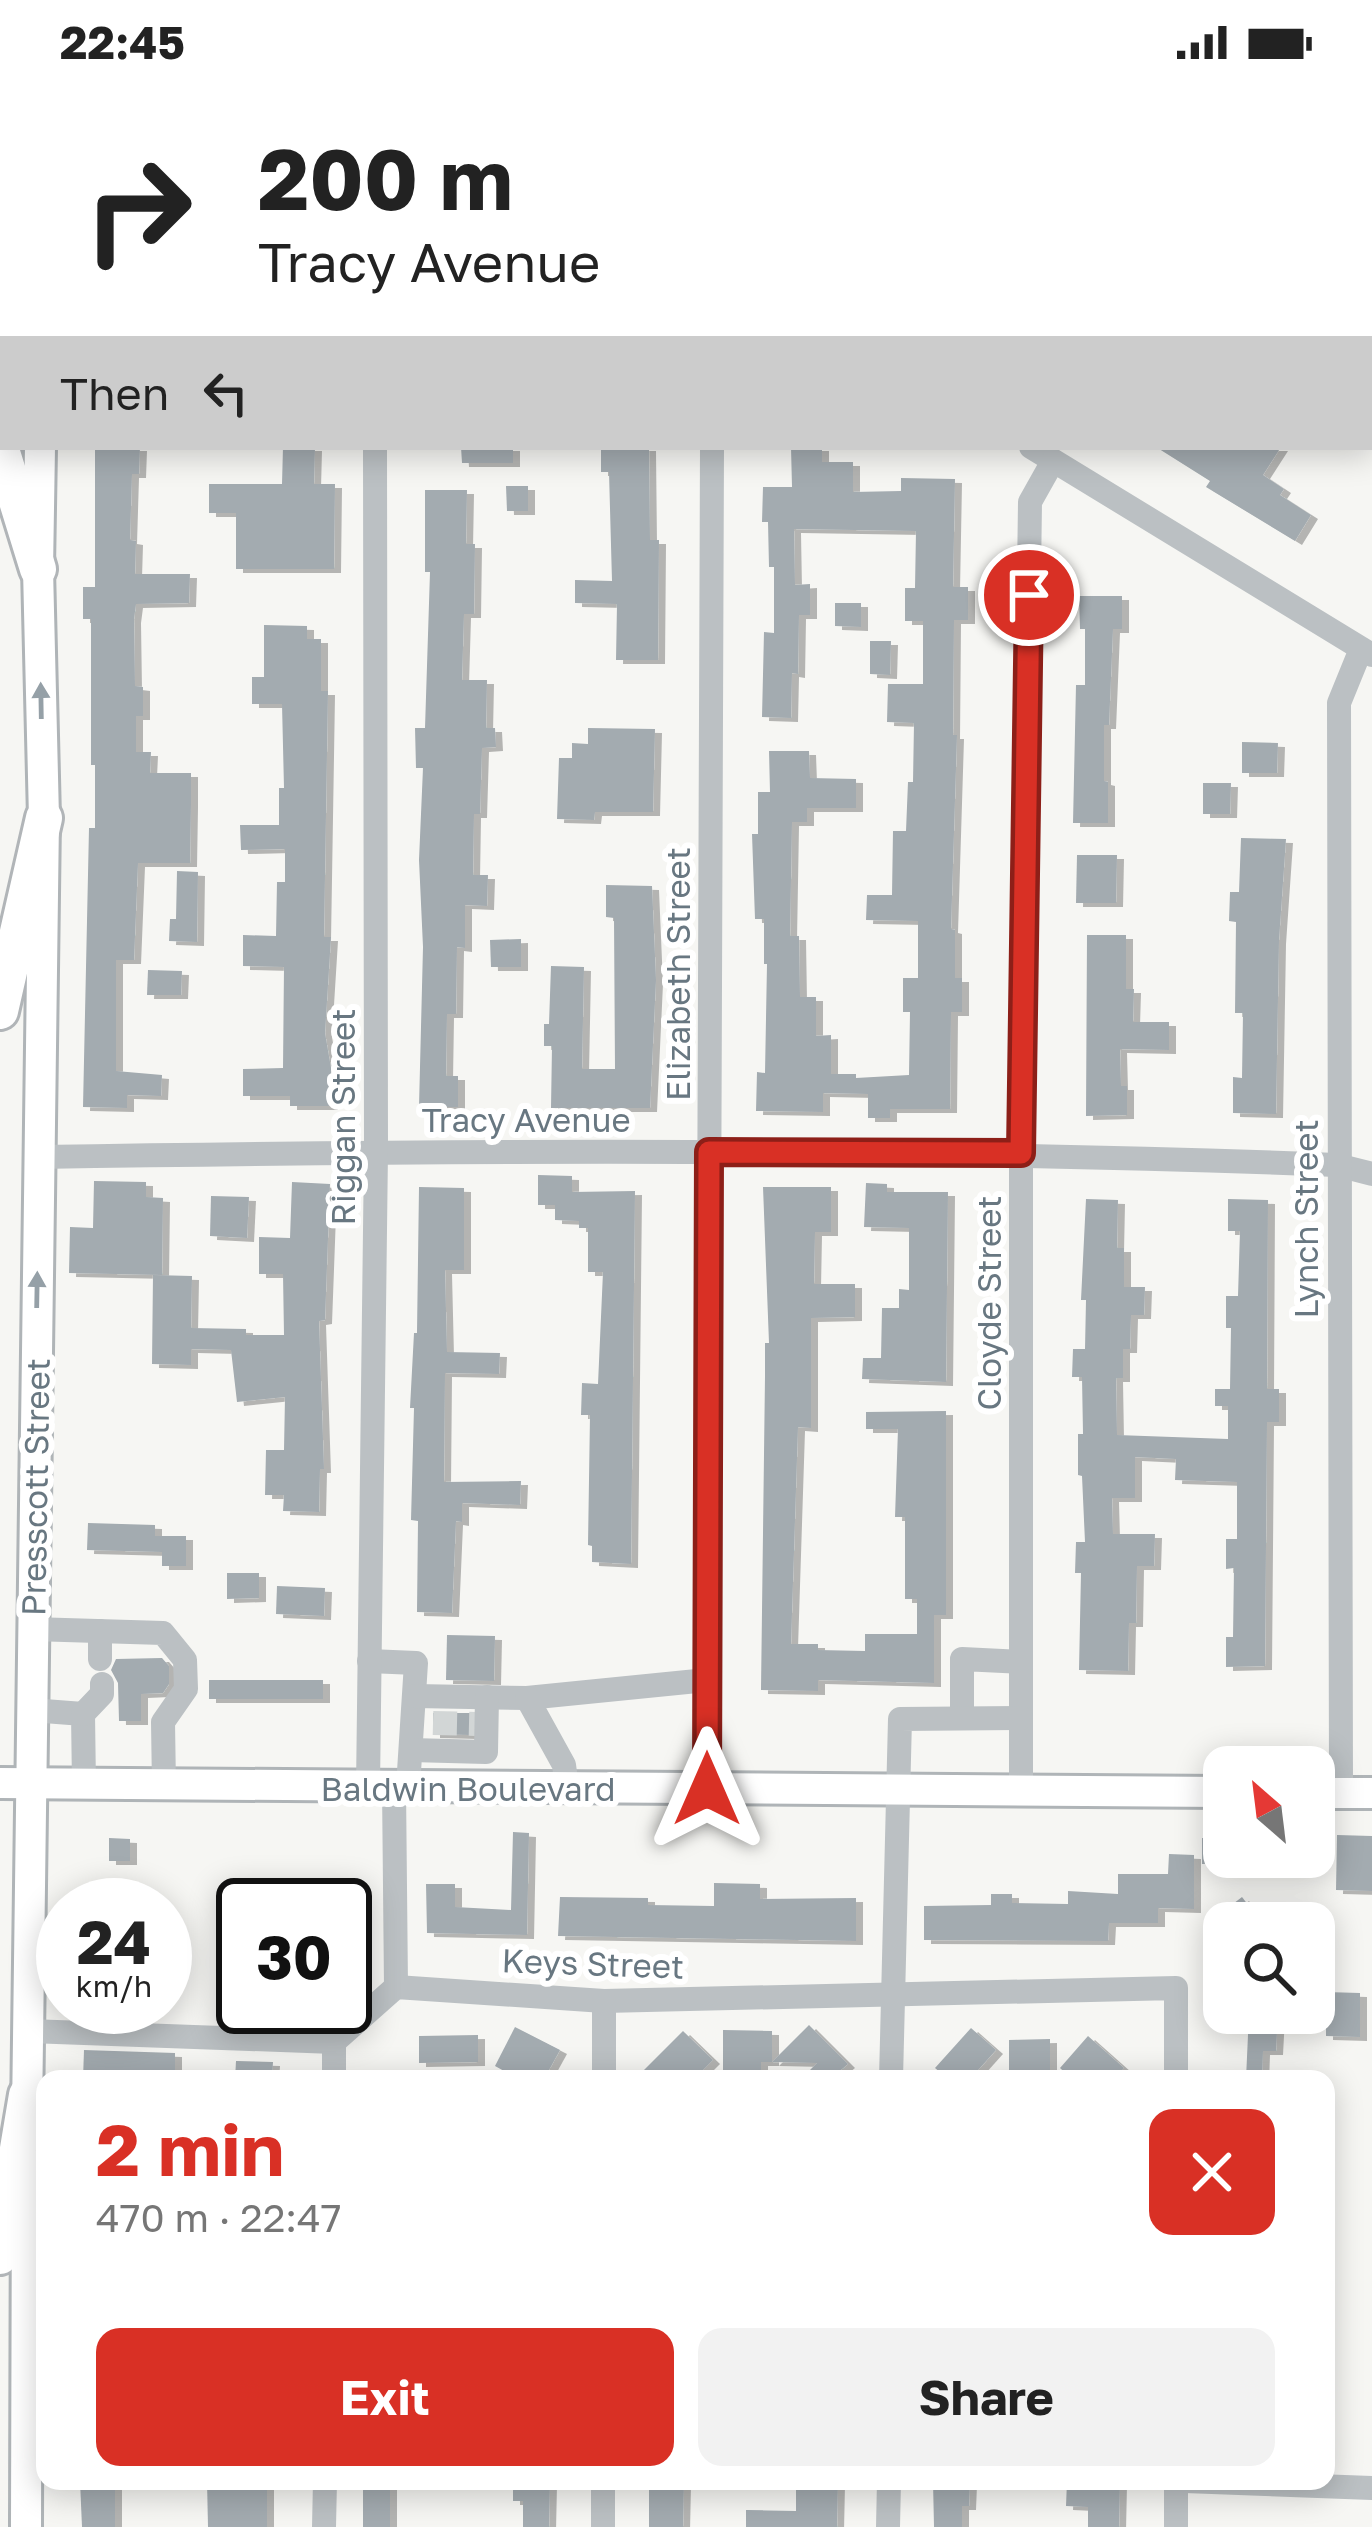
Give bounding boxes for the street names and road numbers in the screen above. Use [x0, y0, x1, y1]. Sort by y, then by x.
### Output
street label: Elizabeth Street [658, 847, 697, 1101]
street label: Riggan Street [323, 1009, 362, 1225]
street label: Tracy Avenue [421, 1100, 631, 1139]
street label: Lynch Street [1286, 1119, 1325, 1319]
street label: Cloyde Street [969, 1196, 1008, 1411]
street label: Presscott Street [13, 1358, 57, 1616]
street label: Baldwin Boulevard [321, 1769, 615, 1808]
street label: Keys Street [501, 1940, 685, 1986]

